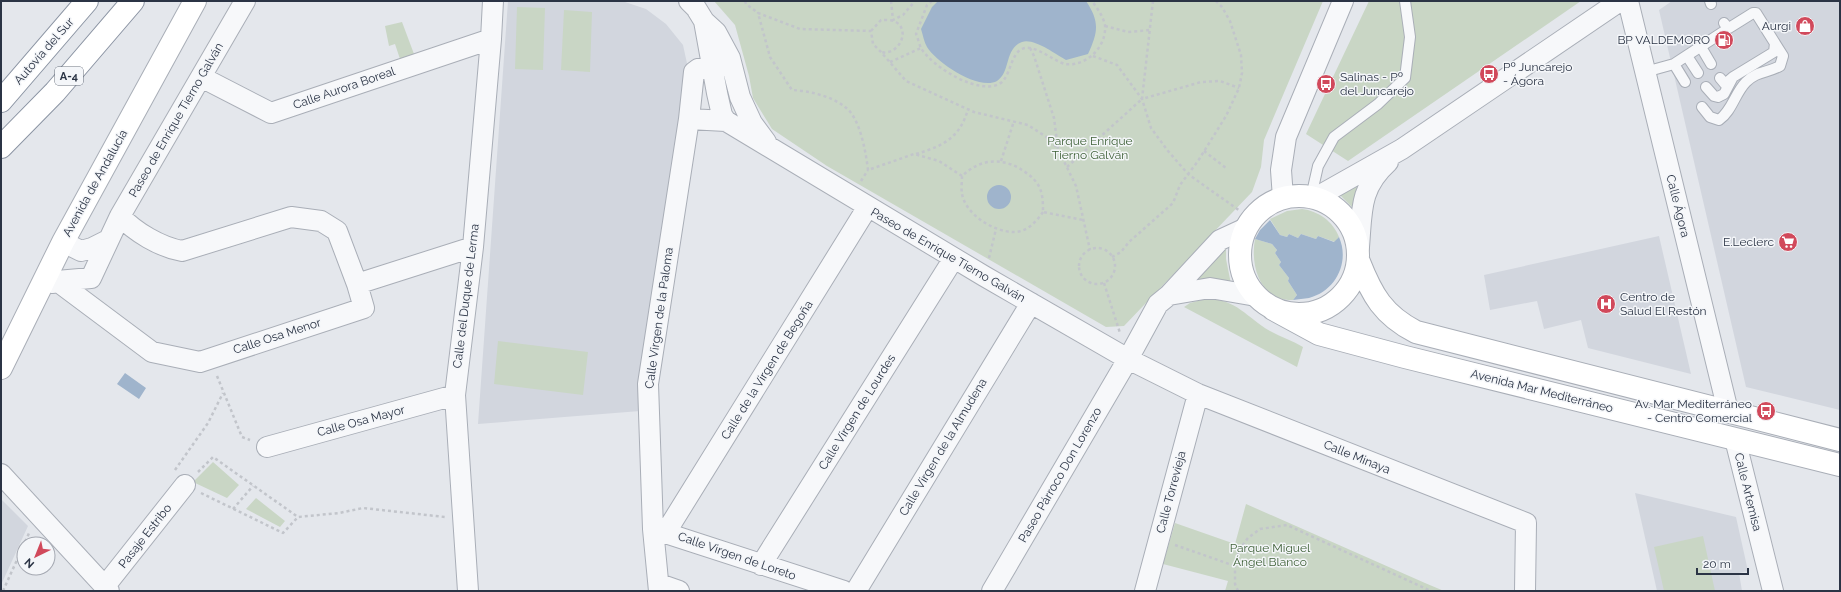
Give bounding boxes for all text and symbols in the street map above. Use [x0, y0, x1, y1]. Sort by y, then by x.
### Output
street label: Autovía del Sur [11, 14, 77, 87]
shop icon: Aurgi [1794, 15, 1816, 37]
place label: Aurgi [1762, 19, 1791, 33]
fuel station icon: BP VALDEMORO [1713, 29, 1735, 51]
place label: BP VALDEMORO [1617, 33, 1710, 47]
street label: Paseo de Enrique Tierno Galván [126, 40, 226, 200]
place label: Pº Juncarejo - Ágora [1503, 60, 1572, 88]
bus stop icon: Pº Juncarejo - Ágora [1478, 63, 1500, 85]
street label: Calle Aurora Boreal [291, 64, 398, 112]
road number: A-4 [55, 67, 83, 85]
place label: Salinas - Pº del Juncarejo [1340, 70, 1414, 98]
bus stop icon: Salinas - Pº del Juncarejo [1315, 73, 1337, 95]
street label: Avenida de Andalucía [60, 127, 130, 239]
park label: Parque Enrique Tierno Galván [1047, 134, 1133, 162]
street label: Calle Ágora [1663, 173, 1693, 239]
street label: Paseo de Enrique Tierno Galván [868, 205, 1028, 305]
street label: Calle del Duque de Lerma [450, 223, 482, 369]
supermarket icon: E.Leclerc [1777, 231, 1799, 253]
place label: E.Leclerc [1723, 235, 1774, 249]
street label: Calle Virgen de la Paloma [642, 246, 676, 390]
place label: Centro de Salud El Restón [1620, 290, 1707, 318]
hospital icon: Centro de Salud El Restón [1595, 293, 1617, 315]
street label: Calle de la Virgen de Begoña [718, 298, 816, 442]
street label: Calle Osa Menor [231, 315, 323, 357]
street label: Calle Virgen de Lourdes [816, 352, 898, 472]
street label: Avenida Mar Mediterráneo [1469, 367, 1615, 415]
street label: Calle Virgen de la Almudena [896, 376, 990, 518]
place label: Av. Mar Mediterráneo - Centro Comercial [1635, 397, 1753, 425]
bus stop icon: Av. Mar Mediterráneo - Centro Comercial [1755, 400, 1777, 422]
street label: Calle Osa Mayor [316, 402, 407, 439]
street label: Paseo Párroco Don Lorenzo [1015, 405, 1105, 545]
street label: Calle Minaya [1322, 437, 1392, 477]
street label: Calle Torrevieja [1153, 449, 1189, 535]
street label: Calle Artemisa [1731, 451, 1765, 533]
street label: Pasaje Estribo [116, 501, 174, 571]
street label: Calle Virgen de Loreto [676, 529, 798, 583]
north arrow [16, 536, 56, 576]
park label: Parque Miguel Ángel Blanco [1230, 541, 1311, 569]
scale bar [1697, 550, 1748, 576]
text: N [22, 555, 37, 571]
text: 20 m [1703, 557, 1731, 571]

